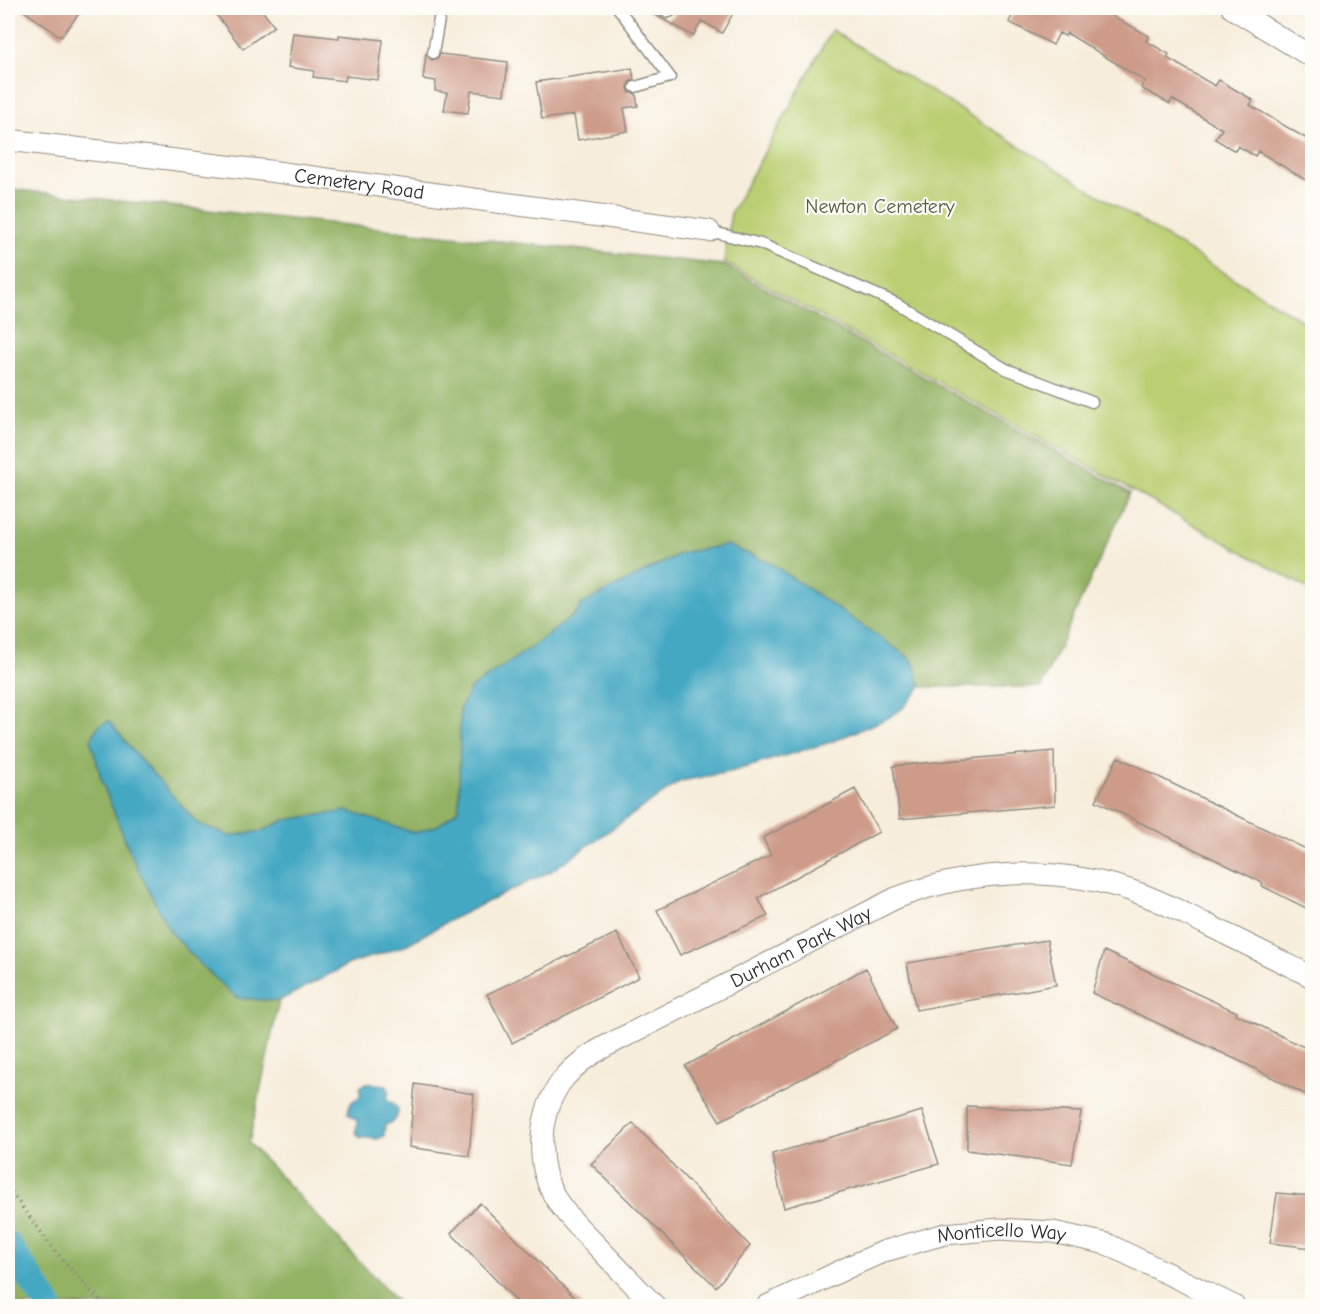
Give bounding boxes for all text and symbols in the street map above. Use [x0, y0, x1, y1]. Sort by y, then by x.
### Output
street label: Cemetery Road [293, 163, 426, 204]
park label: Newton Cemetery [805, 195, 955, 218]
street label: Durham Park Way [726, 901, 875, 992]
street label: Monticello Way [934, 1217, 1068, 1247]

